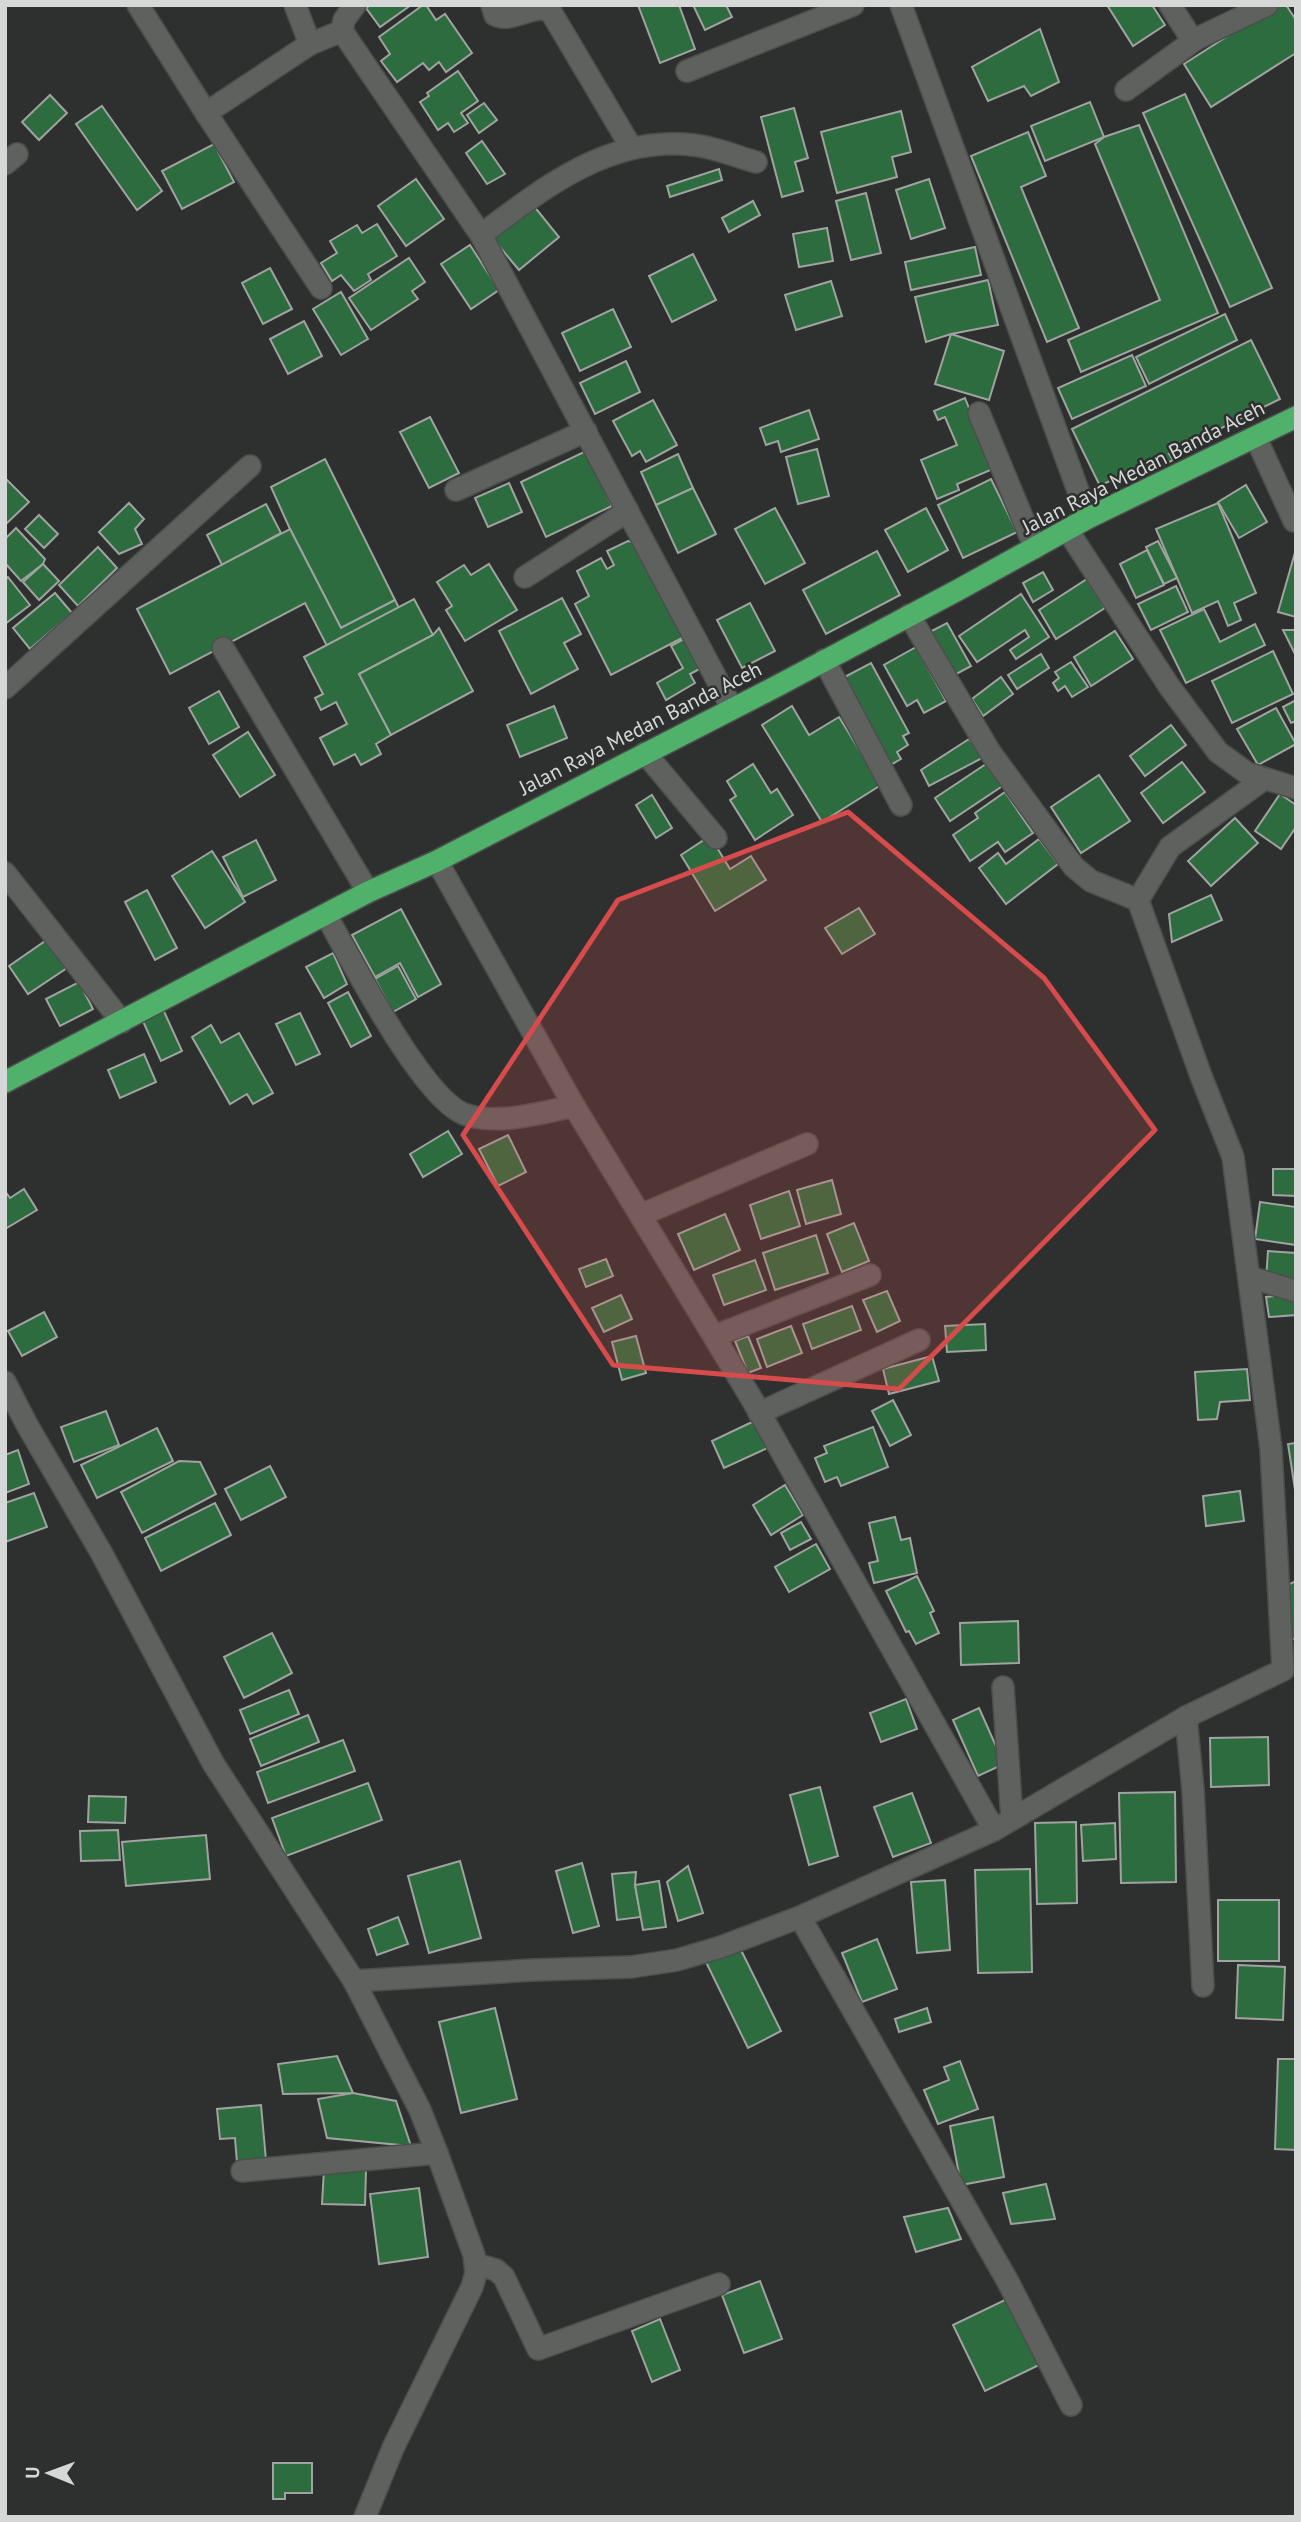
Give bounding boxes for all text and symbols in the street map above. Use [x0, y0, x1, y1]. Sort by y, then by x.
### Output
street label: Jalan Raya Medan Banda Aceh [1016, 394, 1269, 540]
street label: Jalan Raya Medan Banda Aceh [513, 655, 766, 801]
north arrow [14, 2438, 84, 2508]
text: U [20, 2467, 44, 2479]

